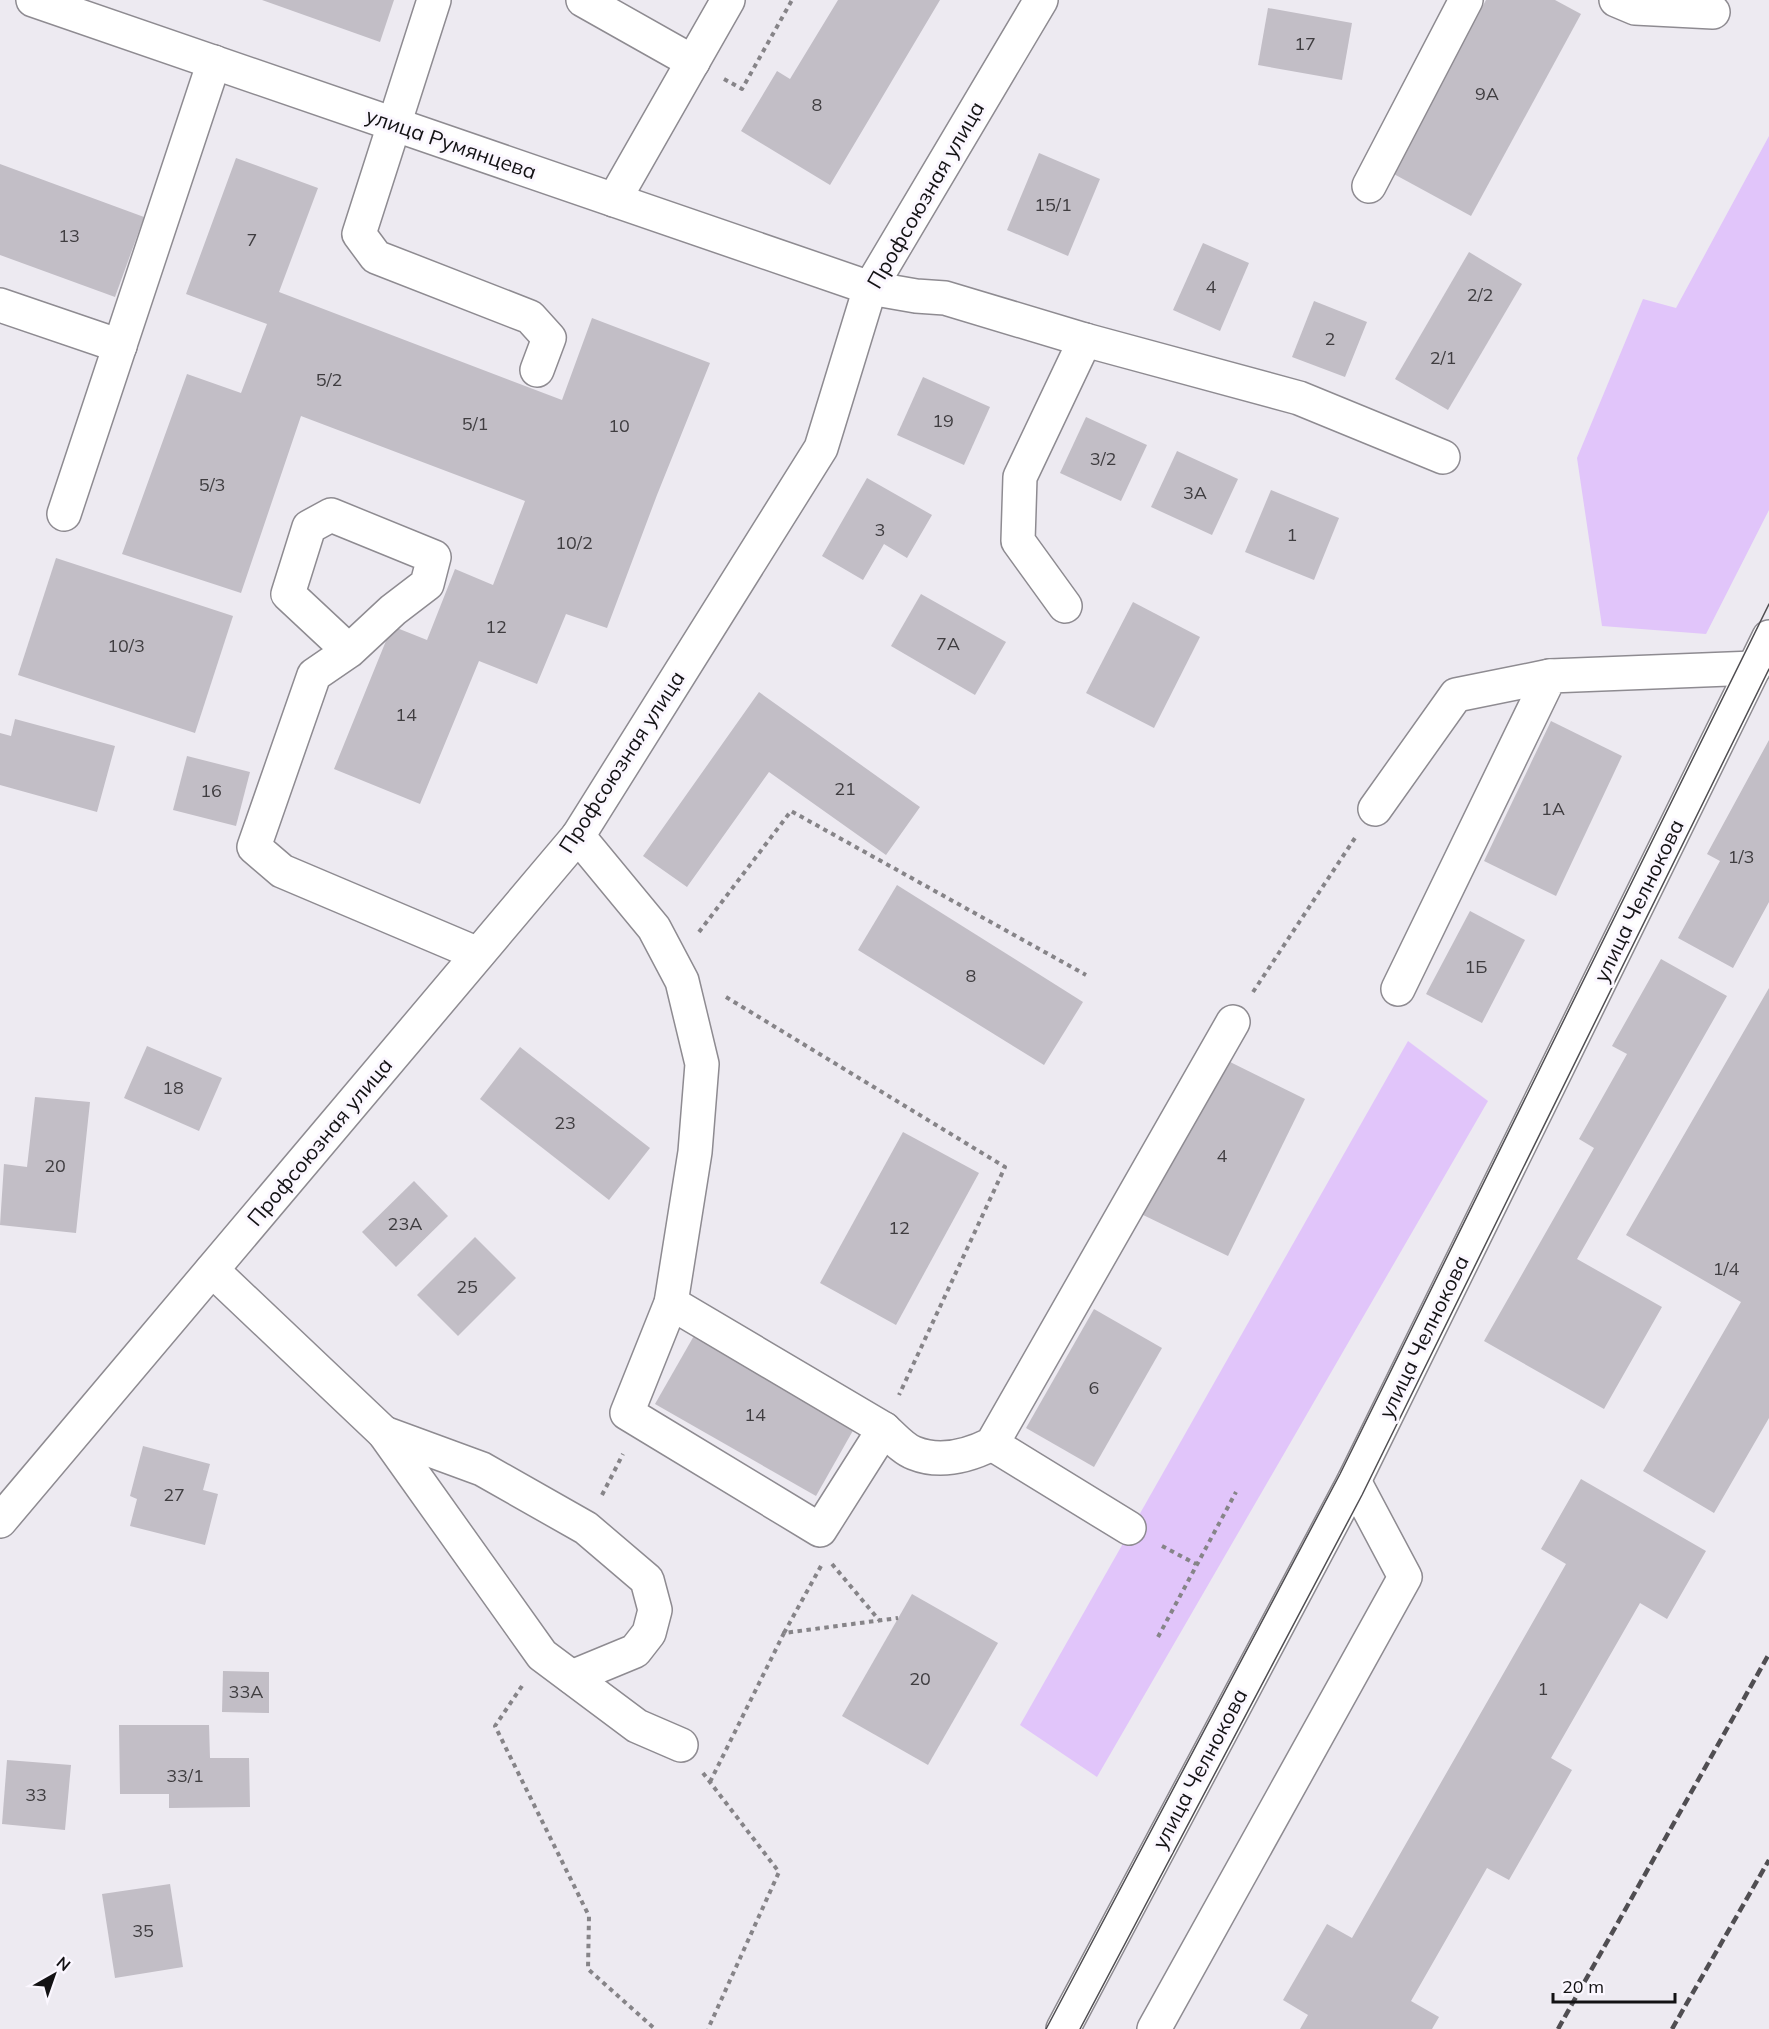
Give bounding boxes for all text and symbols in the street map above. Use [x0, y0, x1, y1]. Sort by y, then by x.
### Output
house number: 17 [1294, 32, 1316, 55]
house number: 9А [1475, 82, 1499, 105]
house number: 8 [812, 93, 822, 116]
street label: Профсоюзная улица [861, 96, 989, 293]
street label: улица Румянцева [362, 102, 540, 184]
house number: 15/1 [1034, 193, 1072, 216]
house number: 13 [58, 224, 80, 247]
house number: 7 [247, 228, 257, 251]
house number: 4 [1206, 275, 1217, 298]
house number: 2/2 [1467, 283, 1493, 306]
house number: 2 [1325, 327, 1335, 350]
house number: 2/1 [1430, 346, 1456, 369]
house number: 5/2 [316, 368, 342, 391]
house number: 19 [932, 409, 954, 432]
house number: 5/1 [462, 412, 488, 435]
house number: 10 [608, 414, 630, 437]
house number: 3/2 [1090, 447, 1116, 470]
house number: 5/3 [199, 473, 225, 496]
house number: 3А [1183, 481, 1207, 504]
house number: 3 [875, 518, 885, 541]
house number: 1 [1287, 523, 1297, 546]
house number: 10/2 [555, 531, 593, 554]
house number: 12 [485, 615, 507, 638]
house number: 7А [936, 632, 960, 655]
house number: 10/3 [107, 634, 145, 657]
street label: Профсоюзная улица [553, 666, 690, 857]
house number: 14 [395, 703, 417, 726]
house number: 21 [834, 777, 856, 800]
house number: 16 [200, 779, 222, 802]
house number: 1А [1541, 797, 1565, 820]
street label: улица Челнокова [1587, 815, 1689, 986]
house number: 1/3 [1728, 845, 1754, 868]
house number: 1Б [1465, 955, 1488, 978]
house number: 8 [966, 964, 976, 987]
street label: Профсоюзная улица [241, 1052, 397, 1231]
house number: 18 [162, 1076, 184, 1099]
house number: 23 [554, 1111, 576, 1134]
house number: 4 [1217, 1144, 1228, 1167]
house number: 20 [44, 1154, 66, 1177]
house number: 23А [388, 1212, 422, 1235]
house number: 12 [888, 1216, 910, 1239]
street label: улица Челнокова [1372, 1251, 1474, 1422]
house number: 1/4 [1713, 1257, 1740, 1280]
house number: 25 [456, 1275, 478, 1298]
house number: 6 [1089, 1376, 1099, 1399]
house number: 14 [744, 1403, 766, 1426]
house number: 27 [163, 1483, 185, 1506]
house number: 20 [909, 1667, 931, 1690]
house number: 1 [1538, 1677, 1548, 1700]
house number: 33А [229, 1680, 263, 1703]
street label: улица Челнокова [1146, 1684, 1252, 1853]
house number: 33/1 [166, 1764, 204, 1787]
house number: 33 [25, 1783, 47, 1806]
house number: 35 [132, 1919, 154, 1942]
north arrow [24, 1945, 84, 2005]
text: N [53, 1952, 75, 1975]
scale bar [1553, 1966, 1674, 2004]
text: 20 m [1562, 1975, 1604, 1998]

